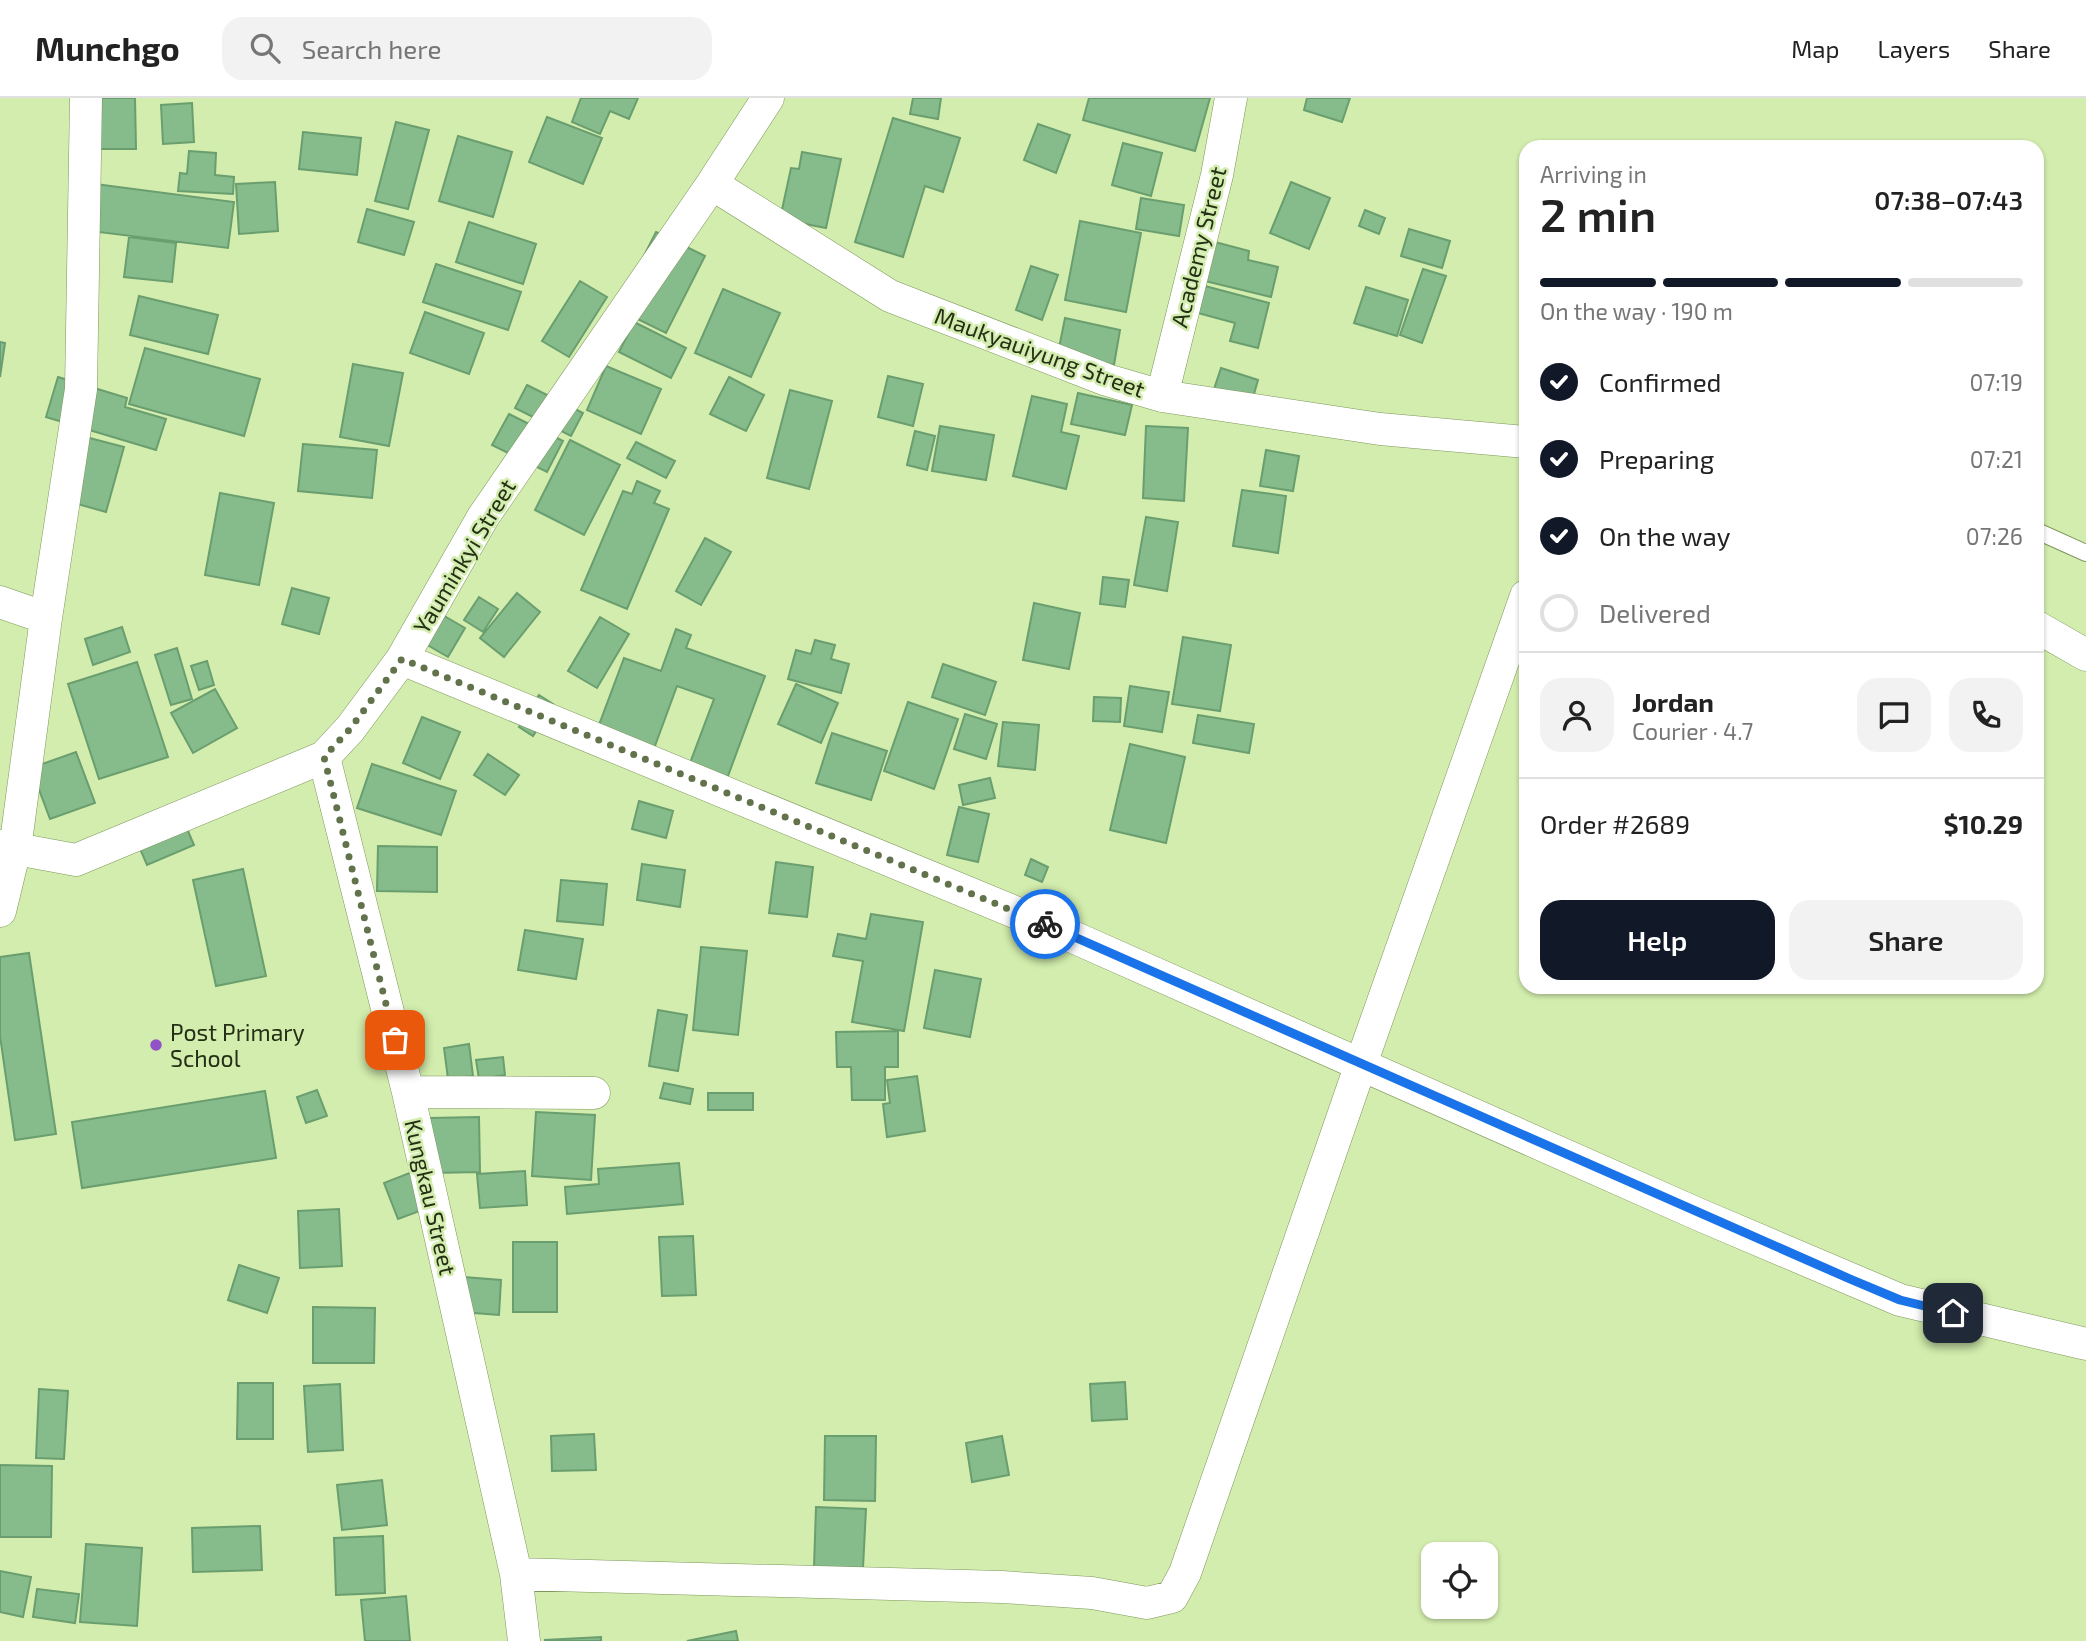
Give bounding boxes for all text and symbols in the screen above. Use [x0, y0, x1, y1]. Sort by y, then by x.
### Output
search box [222, 17, 712, 80]
text: Munchgo [35, 28, 180, 68]
icon: search [246, 29, 284, 67]
text: Search here [302, 33, 441, 64]
text: Map [1791, 34, 1839, 63]
text: Layers [1877, 34, 1950, 63]
text: Share [1988, 34, 2051, 63]
text: Arriving in [1540, 160, 1647, 188]
street label: Academy Street [1165, 164, 1232, 330]
text: 07:38–07:43 [1874, 184, 2023, 215]
text: 2 min [1540, 186, 1656, 241]
text: On the way · 190 m [1540, 297, 1733, 325]
street label: Maukyauiyung Street [931, 301, 1149, 403]
icon: check [1540, 363, 1578, 401]
text: Confirmed [1599, 366, 1722, 397]
text: 07:19 [1970, 368, 2023, 396]
icon: check [1540, 440, 1578, 478]
text: Preparing [1599, 443, 1714, 474]
text: 07:21 [1970, 445, 2023, 473]
street label: Yauminkyi Street [407, 473, 521, 638]
icon: check [1540, 517, 1578, 555]
text: On the way [1599, 520, 1730, 551]
text: 07:26 [1966, 522, 2023, 550]
text: Delivered [1599, 597, 1711, 628]
button: person [1540, 678, 1614, 752]
button: chat [1857, 678, 1931, 752]
button: phone [1949, 678, 2023, 752]
text: Jordan [1632, 686, 1714, 717]
text: Courier · 4.7 [1632, 717, 1753, 745]
text: Order #2689 [1540, 808, 1690, 839]
text: $10.29 [1943, 808, 2023, 839]
courier [1010, 889, 1080, 959]
button: Help [1540, 900, 1775, 980]
button: Share [1789, 900, 2023, 980]
icon: bike [1026, 905, 1064, 943]
pin [365, 1010, 425, 1070]
place label: Post Primary School [170, 1018, 305, 1072]
icon: bag [376, 1021, 414, 1059]
marker: Post Primary School [148, 1037, 164, 1053]
street label: Kungkau Street [399, 1116, 463, 1278]
pin [1923, 1283, 1983, 1343]
icon: home [1934, 1294, 1972, 1332]
map controls [1421, 1542, 1498, 1619]
button: locate [1421, 1542, 1498, 1619]

